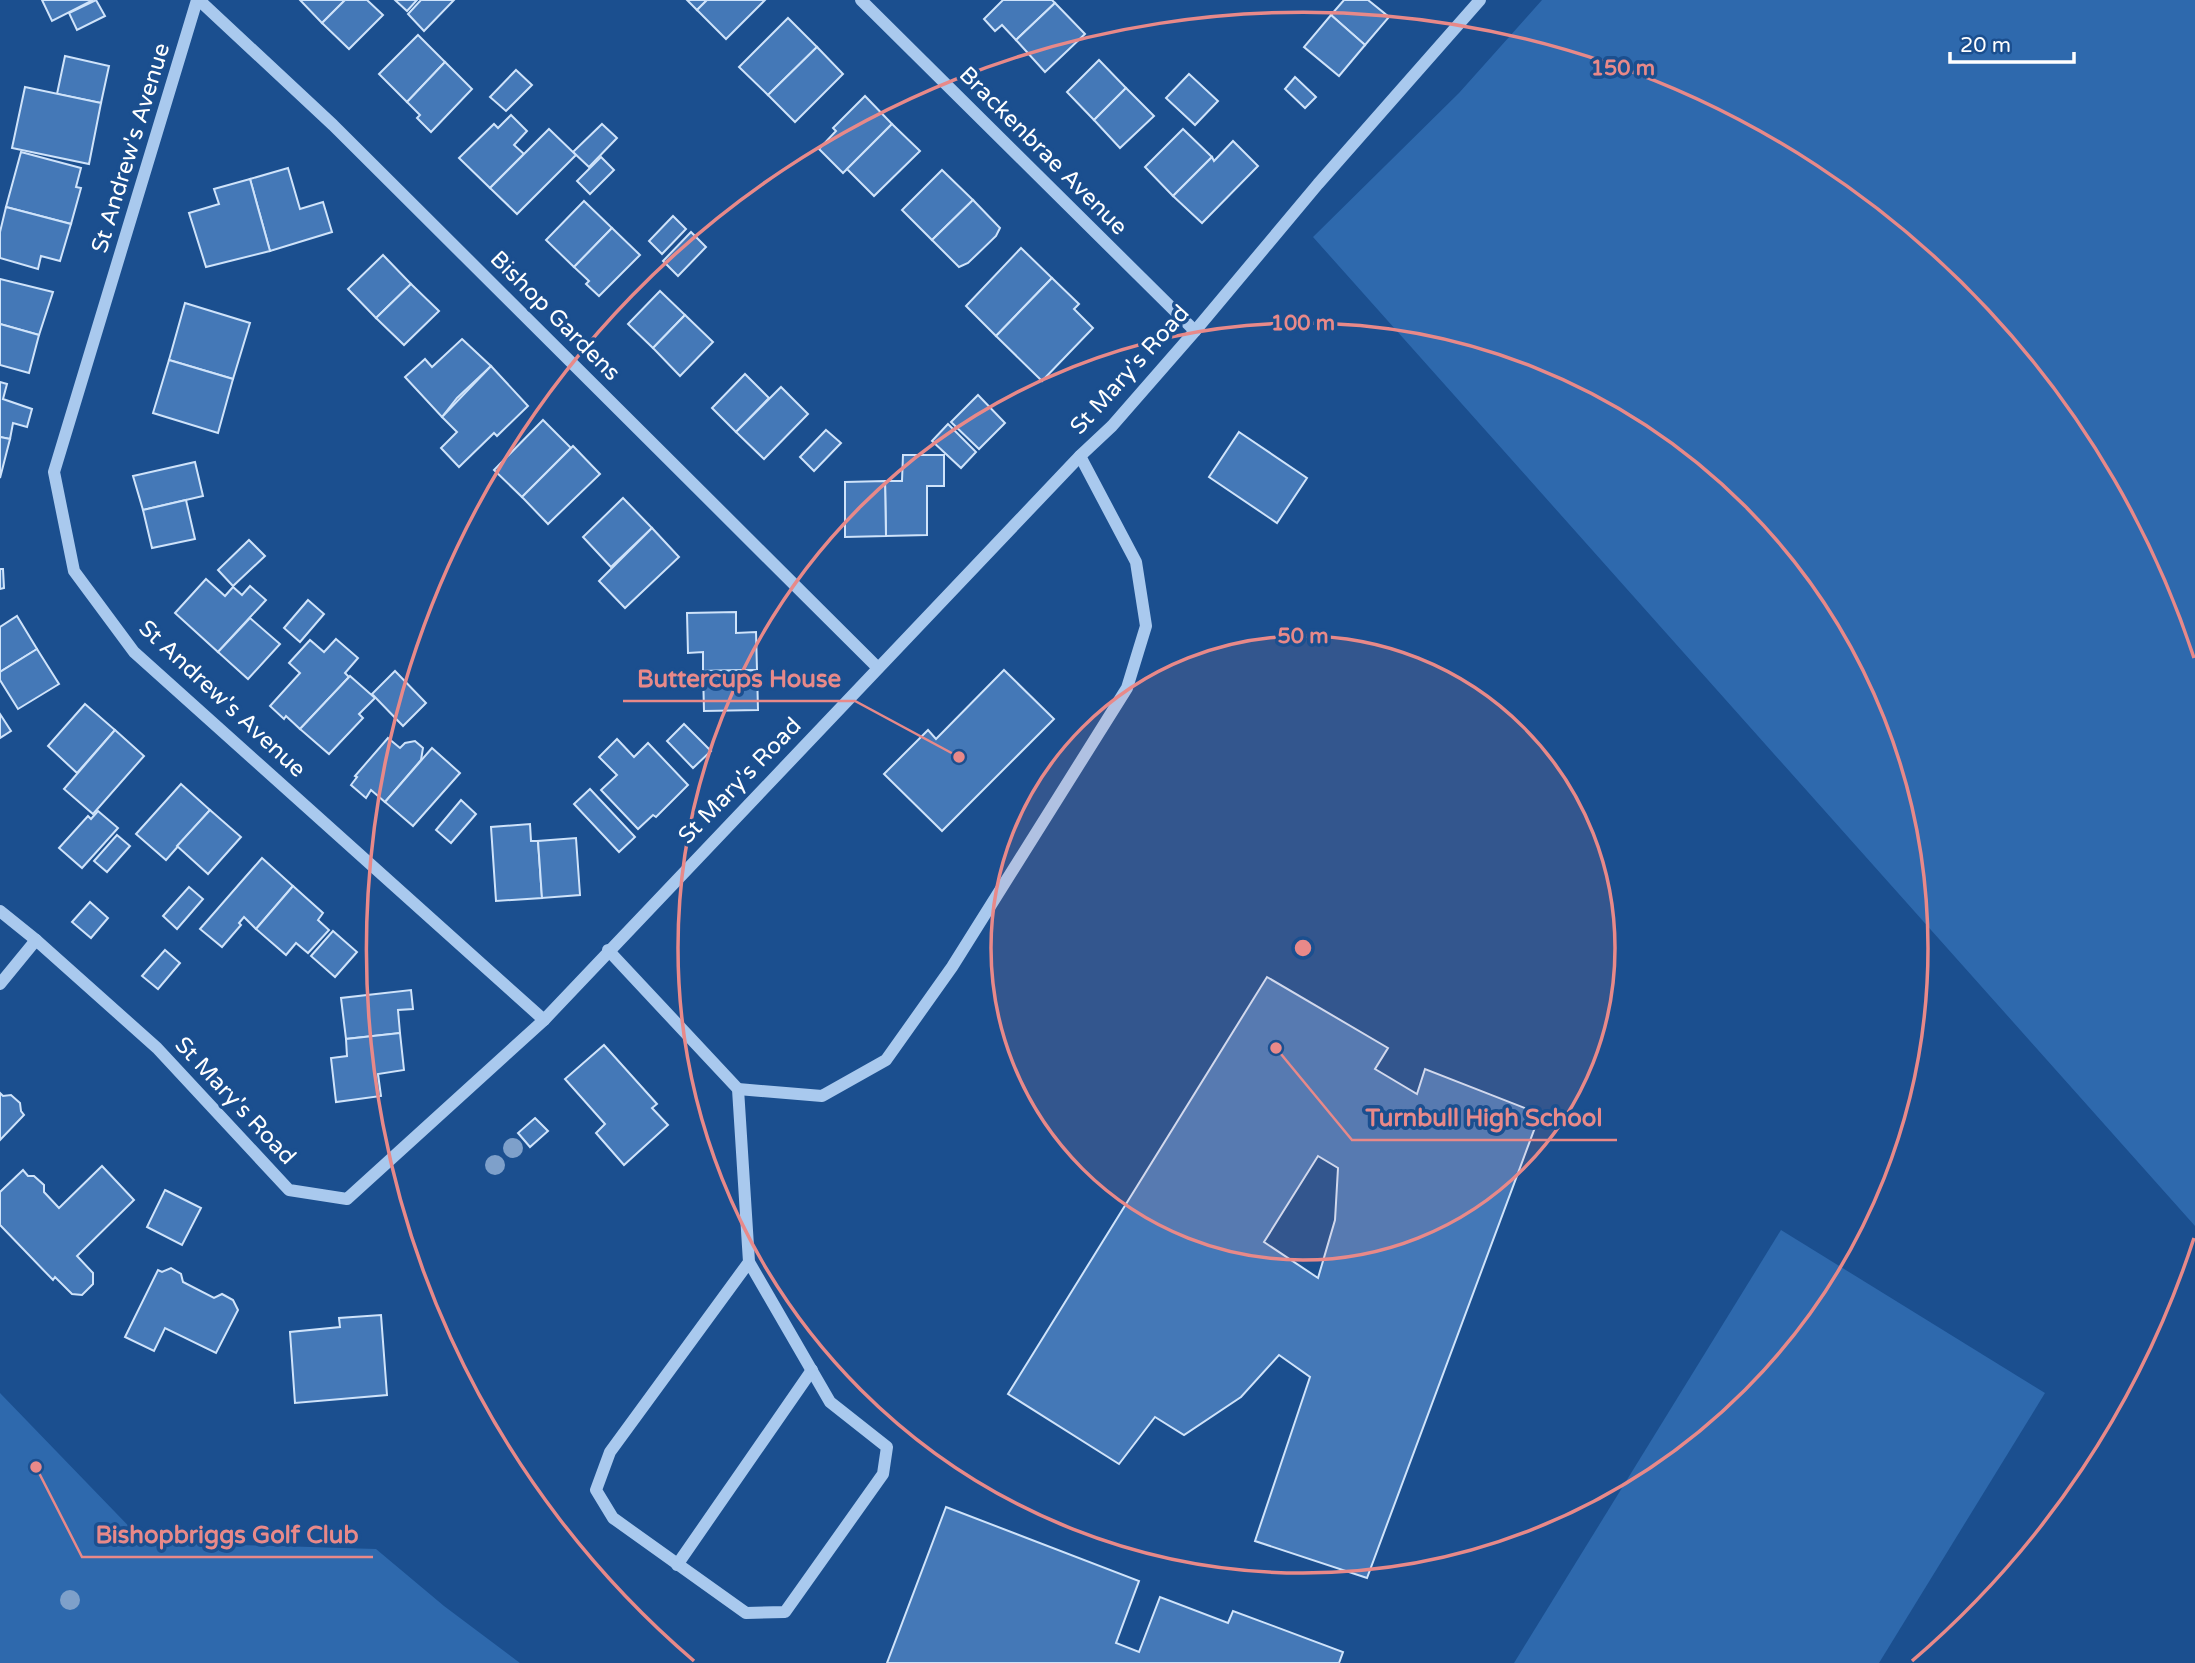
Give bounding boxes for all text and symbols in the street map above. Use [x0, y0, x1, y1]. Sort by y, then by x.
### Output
scale bar [1950, 21, 2074, 65]
text: 20 m [1960, 33, 2011, 58]
street label: St Andrew's Avenue [86, 40, 176, 256]
text: 150 m [1591, 56, 1655, 81]
street label: Brackenbrae Avenue [953, 61, 1133, 241]
street label: Bishop Gardens [484, 245, 626, 387]
street label: St Mary's Road [1065, 299, 1195, 441]
text: 100 m [1271, 311, 1335, 336]
street label: St Andrew's Avenue [133, 614, 311, 784]
text: 50 m [1277, 624, 1329, 649]
callout: Buttercups House [623, 656, 855, 701]
text: Buttercups House [637, 665, 841, 694]
street label: St Mary's Road [673, 712, 807, 850]
centre of rings [1291, 936, 1315, 960]
street label: St Mary's Road [169, 1031, 301, 1171]
callout: Turnbull High School [1352, 1095, 1617, 1140]
text: Turnbull High School [1365, 1104, 1602, 1133]
callout: Bishopbriggs Golf Club [82, 1512, 373, 1557]
text: Bishopbriggs Golf Club [95, 1521, 359, 1550]

